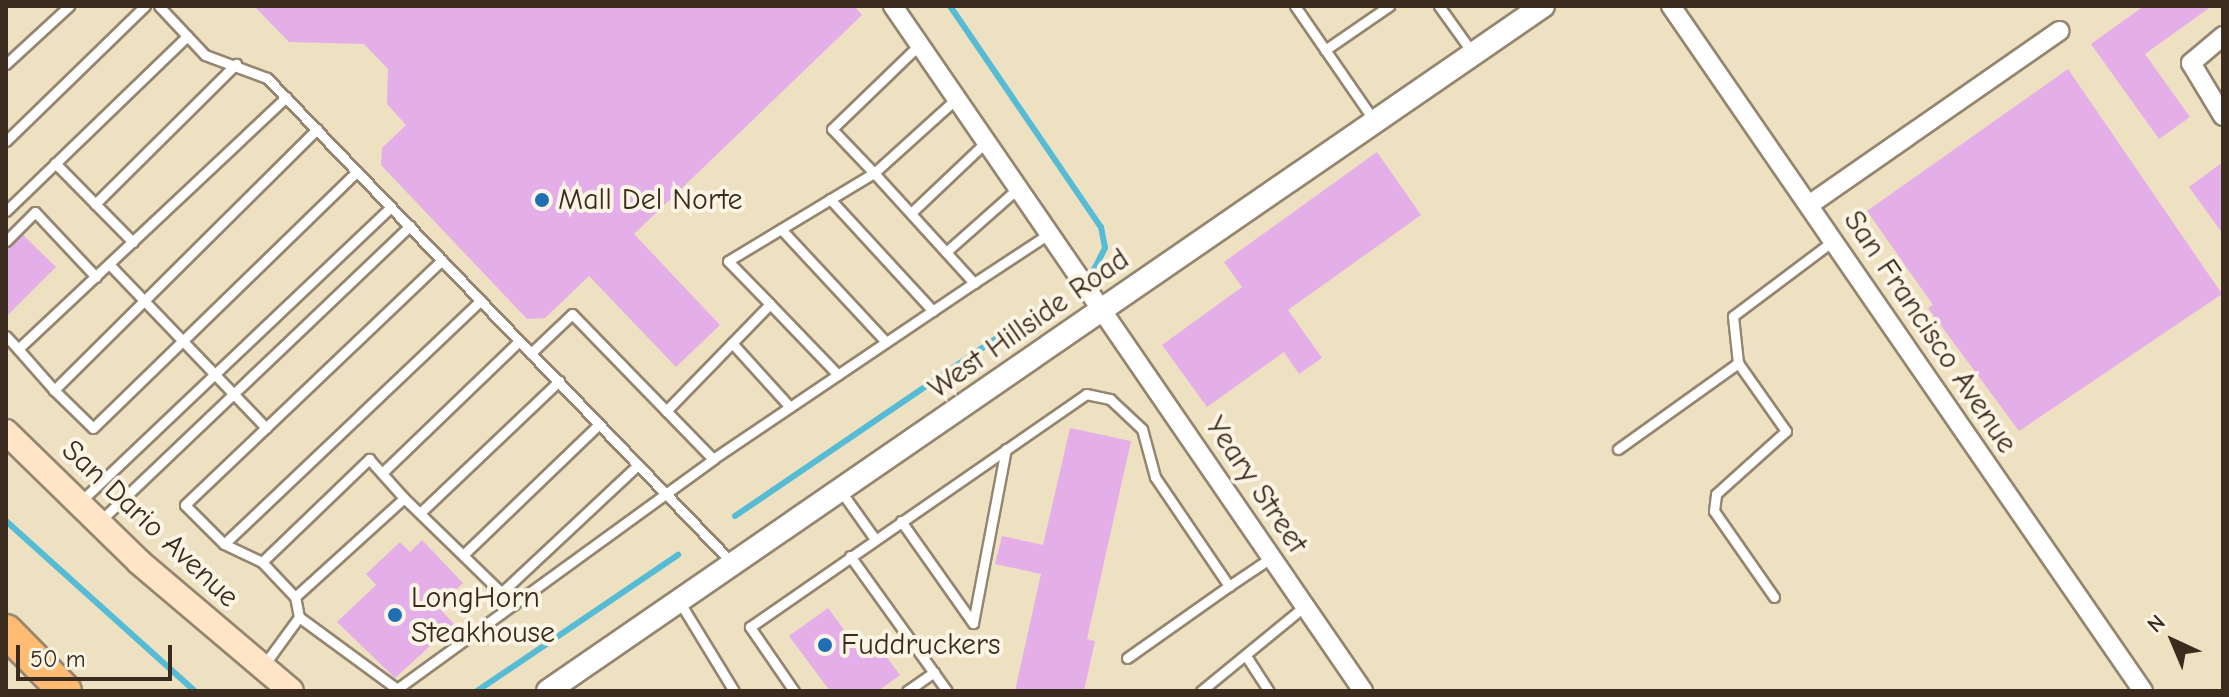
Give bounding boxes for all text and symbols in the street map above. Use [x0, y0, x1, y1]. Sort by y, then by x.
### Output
place label: Mall Del Norte [558, 182, 743, 218]
marker: Mall Del Norte [533, 191, 551, 209]
street label: San Francisco Avenue [1835, 204, 2025, 460]
street label: West Hillside Road [922, 241, 1136, 407]
street label: Yeary Street [1197, 410, 1315, 560]
street label: San Dario Avenue [54, 433, 246, 615]
place label: LongHorn Steakhouse [411, 580, 555, 650]
north arrow [2133, 601, 2213, 681]
marker: LongHorn Steakhouse [386, 606, 404, 624]
text: N [2142, 609, 2171, 638]
place label: Fuddruckers [841, 627, 1000, 663]
scale bar [20, 629, 176, 679]
marker: Fuddruckers [816, 636, 834, 654]
text: 50 m [30, 645, 86, 673]

